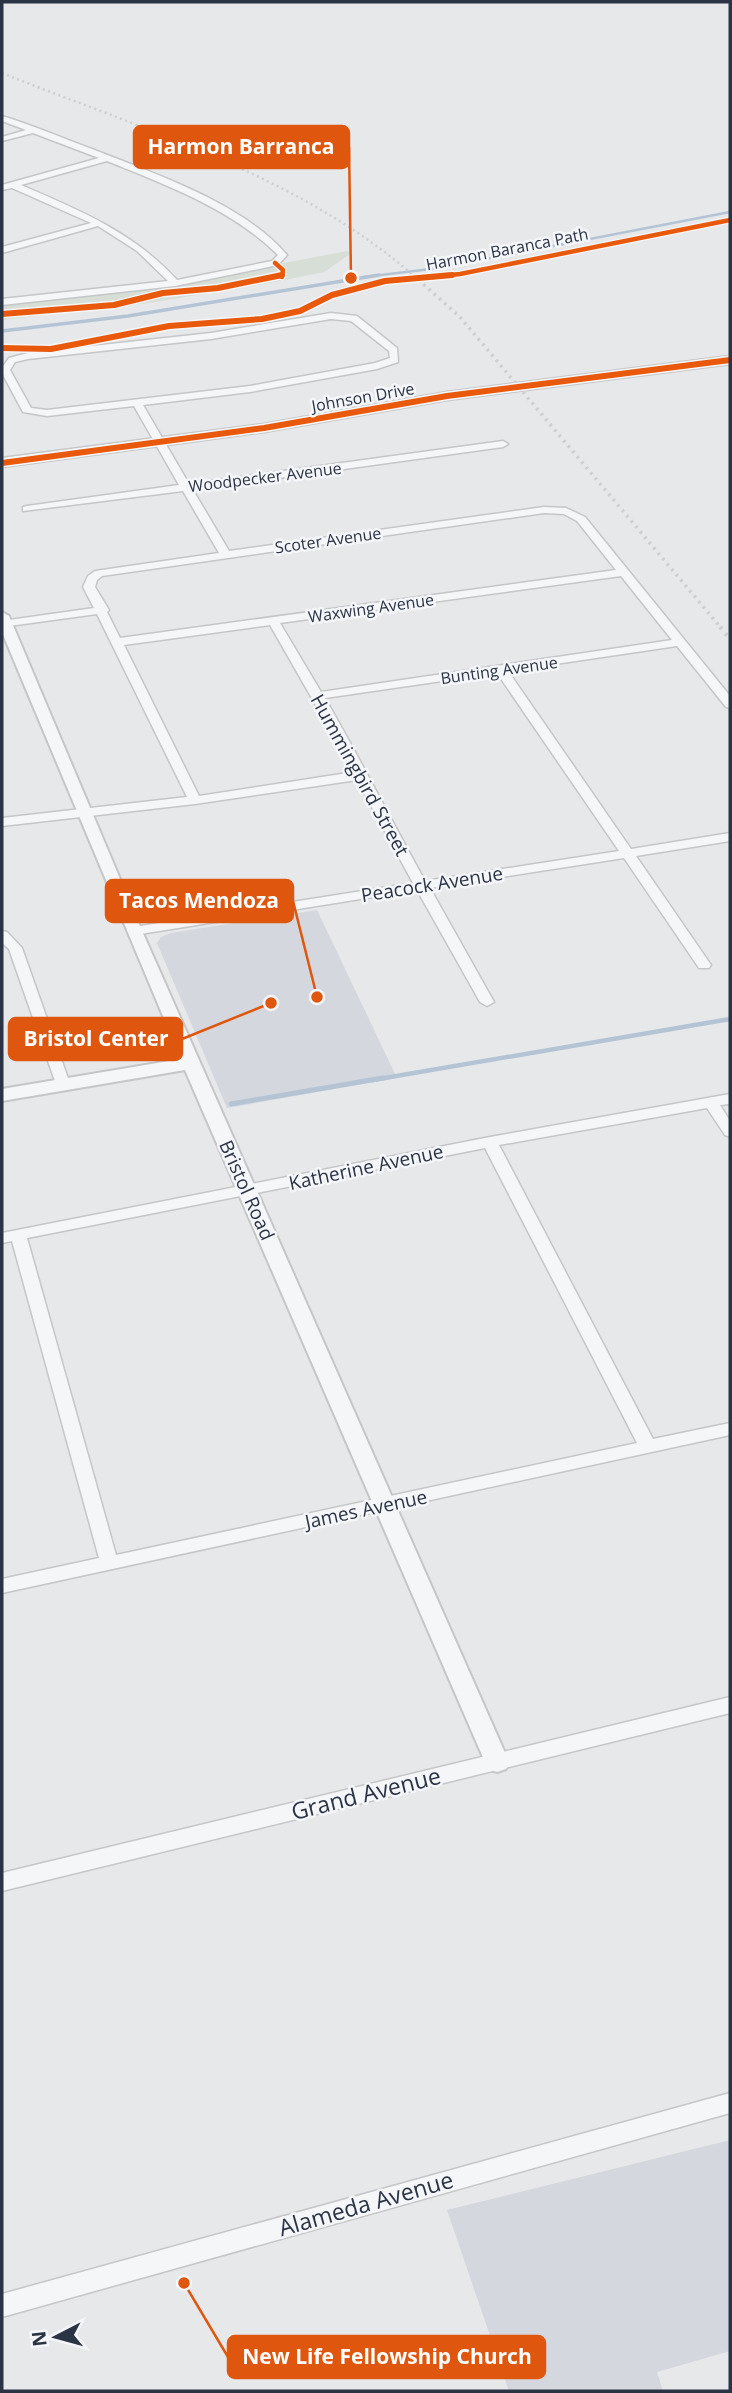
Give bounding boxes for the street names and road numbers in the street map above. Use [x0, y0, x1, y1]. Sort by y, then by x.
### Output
street label: Harmon Baranca Path [424, 222, 590, 276]
street label: Johnson Drive [308, 377, 416, 417]
street label: Woodpecker Avenue [187, 457, 343, 497]
street label: Scoter Avenue [273, 522, 383, 558]
street label: Waxwing Avenue [307, 588, 435, 628]
street label: Bunting Avenue [439, 651, 559, 689]
street label: Hummingbird Street [305, 689, 415, 861]
street label: Peacock Avenue [359, 860, 505, 908]
street label: Bristol Road [213, 1136, 281, 1244]
street label: Katherine Avenue [286, 1138, 446, 1196]
street label: James Avenue [301, 1483, 429, 1535]
street label: Grand Avenue [288, 1759, 444, 1827]
street label: Alameda Avenue [275, 2163, 457, 2243]

